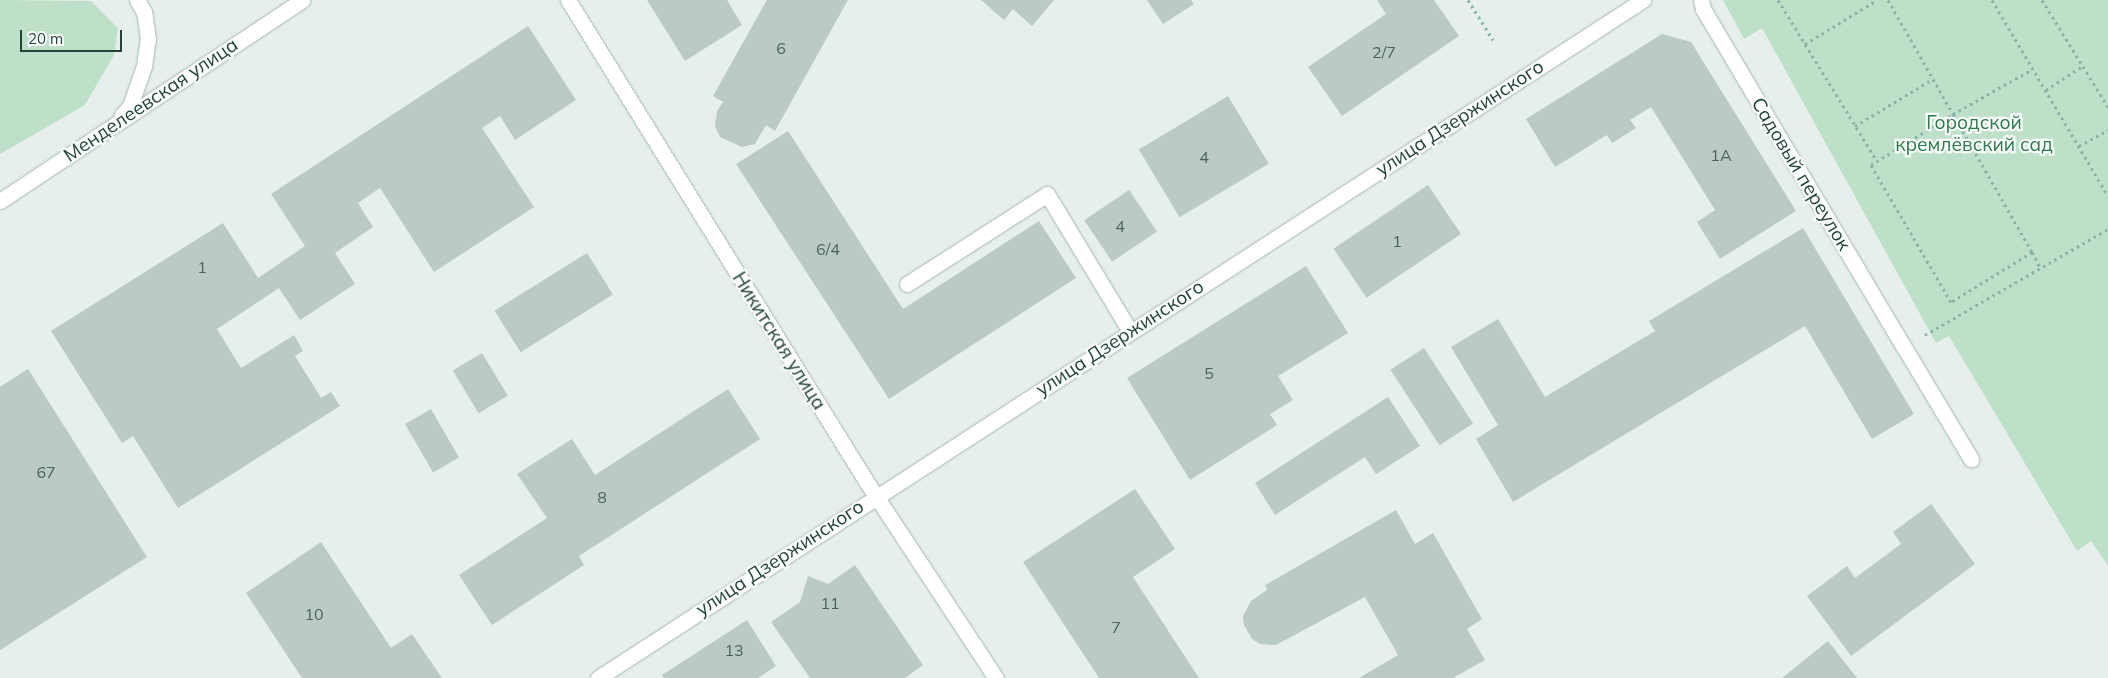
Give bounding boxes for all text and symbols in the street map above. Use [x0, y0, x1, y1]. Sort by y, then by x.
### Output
scale bar [22, 20, 125, 52]
text: 20 m [28, 29, 63, 48]
street label: Менделеевская улица [60, 33, 242, 167]
house number: 6 [776, 38, 786, 58]
house number: 2/7 [1372, 42, 1396, 62]
street label: улица Дзержинского [1372, 55, 1548, 181]
street label: Садовый переулок [1746, 94, 1856, 254]
park label: Городской кремлёвский сад [1895, 112, 2053, 156]
house number: 1А [1710, 145, 1732, 165]
house number: 4 [1199, 147, 1209, 167]
house number: 4 [1115, 216, 1125, 236]
house number: 1 [1392, 231, 1402, 251]
house number: 6/4 [816, 239, 840, 259]
house number: 1 [197, 257, 207, 277]
street label: Никитская улица [727, 268, 831, 414]
street label: улица Дзержинского [1032, 275, 1208, 401]
house number: 5 [1204, 363, 1214, 383]
house number: 67 [36, 462, 56, 482]
house number: 8 [597, 487, 607, 507]
street label: улица Дзержинского [692, 495, 868, 621]
house number: 11 [820, 593, 840, 613]
house number: 10 [304, 604, 324, 624]
house number: 7 [1111, 617, 1121, 637]
house number: 13 [724, 640, 744, 660]

